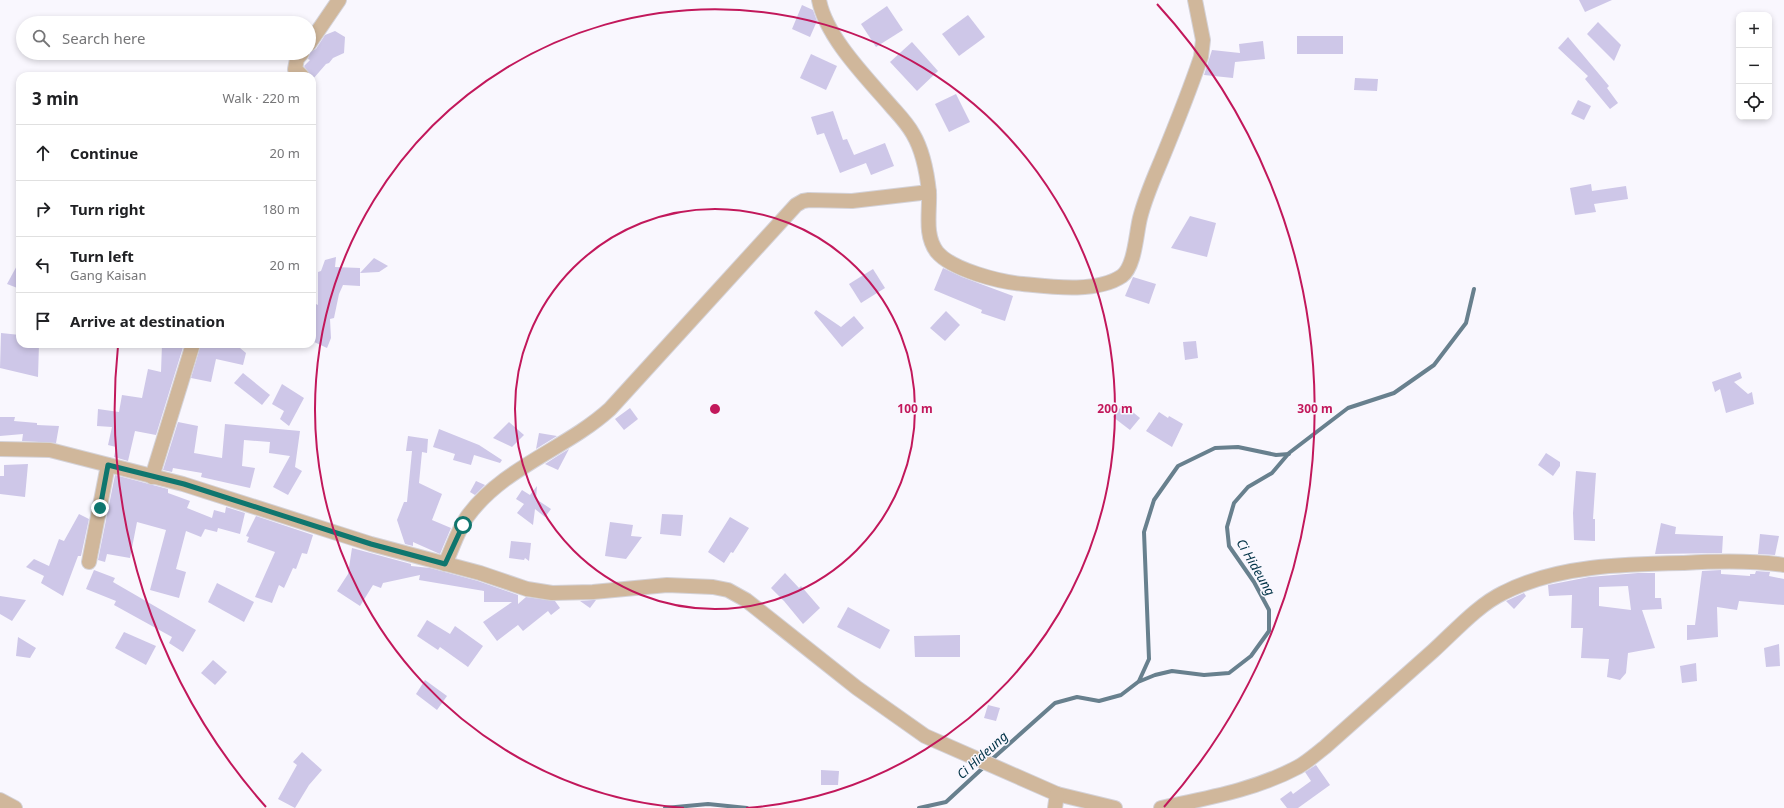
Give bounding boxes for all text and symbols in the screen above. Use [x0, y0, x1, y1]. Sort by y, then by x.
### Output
map controls [1736, 12, 1772, 120]
button: + [1736, 12, 1772, 48]
search box [16, 16, 316, 60]
icon: search [30, 27, 52, 49]
text: Search here [62, 28, 145, 48]
button: − [1736, 48, 1772, 84]
button: locate [1736, 84, 1772, 120]
text: 3 min [32, 87, 79, 110]
text: Walk · 220 m [222, 89, 300, 107]
icon: ahead [32, 142, 54, 164]
text: Continue [70, 143, 138, 163]
text: 20 m [270, 144, 300, 162]
icon: right [32, 198, 54, 220]
text: Turn right [70, 199, 145, 219]
text: 180 m [262, 200, 300, 218]
text: Turn left [70, 246, 134, 266]
icon: left [32, 254, 54, 276]
text: 20 m [270, 256, 300, 274]
text: Gang Kaisan [70, 266, 146, 284]
icon: arrive [32, 310, 54, 332]
text: Arrive at destination [70, 311, 225, 331]
text: 100 m [897, 400, 933, 417]
text: 200 m [1097, 400, 1133, 417]
text: 300 m [1297, 400, 1333, 417]
centre of rings [708, 402, 722, 416]
route end [91, 499, 109, 517]
route start [454, 516, 472, 534]
water label: Ci Hideung [1232, 535, 1280, 599]
water label: Ci Hideung [953, 727, 1012, 783]

